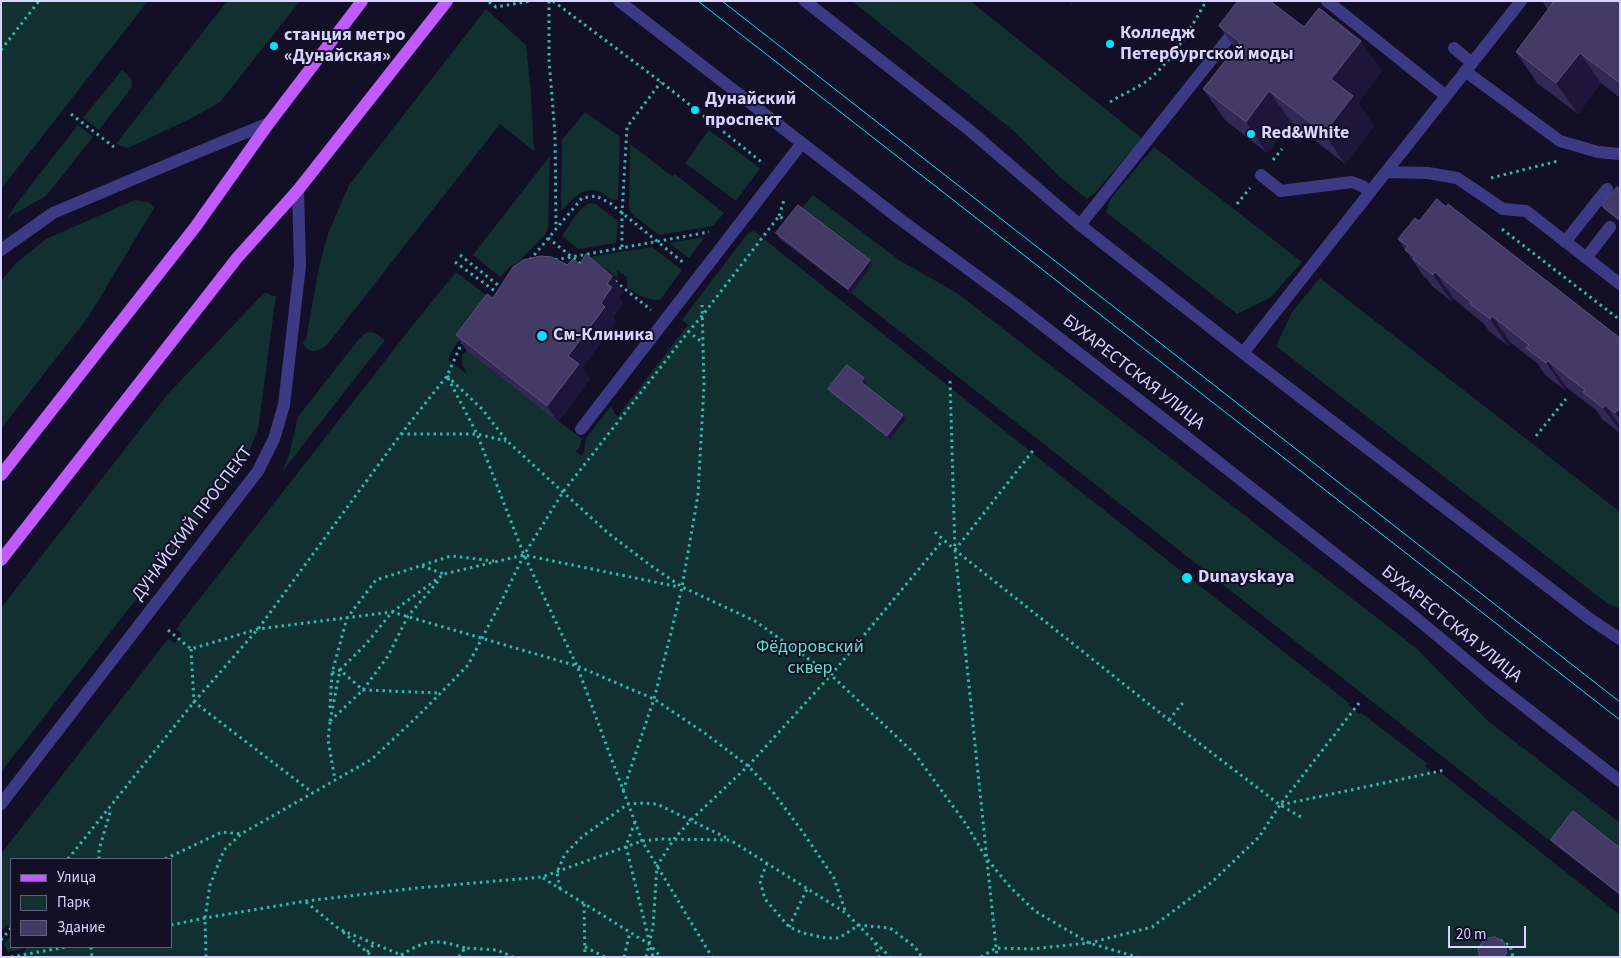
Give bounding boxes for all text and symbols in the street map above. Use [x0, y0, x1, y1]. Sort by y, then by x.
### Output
place label: Колледж Петербургской моды [1120, 23, 1293, 66]
place label: станция метро «Дунайская» [284, 25, 405, 68]
marker: Колледж Петербургской моды [1104, 38, 1116, 50]
marker: станция метро «Дунайская» [268, 40, 280, 52]
place label: Дунайский проспект [705, 89, 796, 132]
marker: Дунайский проспект [689, 104, 701, 116]
place label: Red&White [1261, 123, 1349, 145]
marker: Red&White [1245, 128, 1257, 140]
street label: БУХАРЕСТСКАЯ УЛИЦА [1058, 311, 1208, 435]
place label: См-Клиника [553, 325, 654, 347]
marker: См-Клиника [535, 329, 549, 343]
street label: ДУНАЙСКИЙ ПРОСПЕКТ [128, 443, 258, 605]
street label: БУХАРЕСТСКАЯ УЛИЦА [1376, 562, 1526, 688]
place label: Dunayskaya [1198, 567, 1294, 589]
marker: Dunayskaya [1180, 571, 1194, 585]
park label: Фёдоровский сквер [756, 637, 864, 680]
legend [10, 858, 172, 948]
text: Улица [57, 867, 96, 888]
text: Парк [57, 892, 90, 913]
scale bar [1451, 916, 1528, 948]
text: Здание [57, 917, 105, 938]
text: 20 m [1456, 924, 1486, 945]

